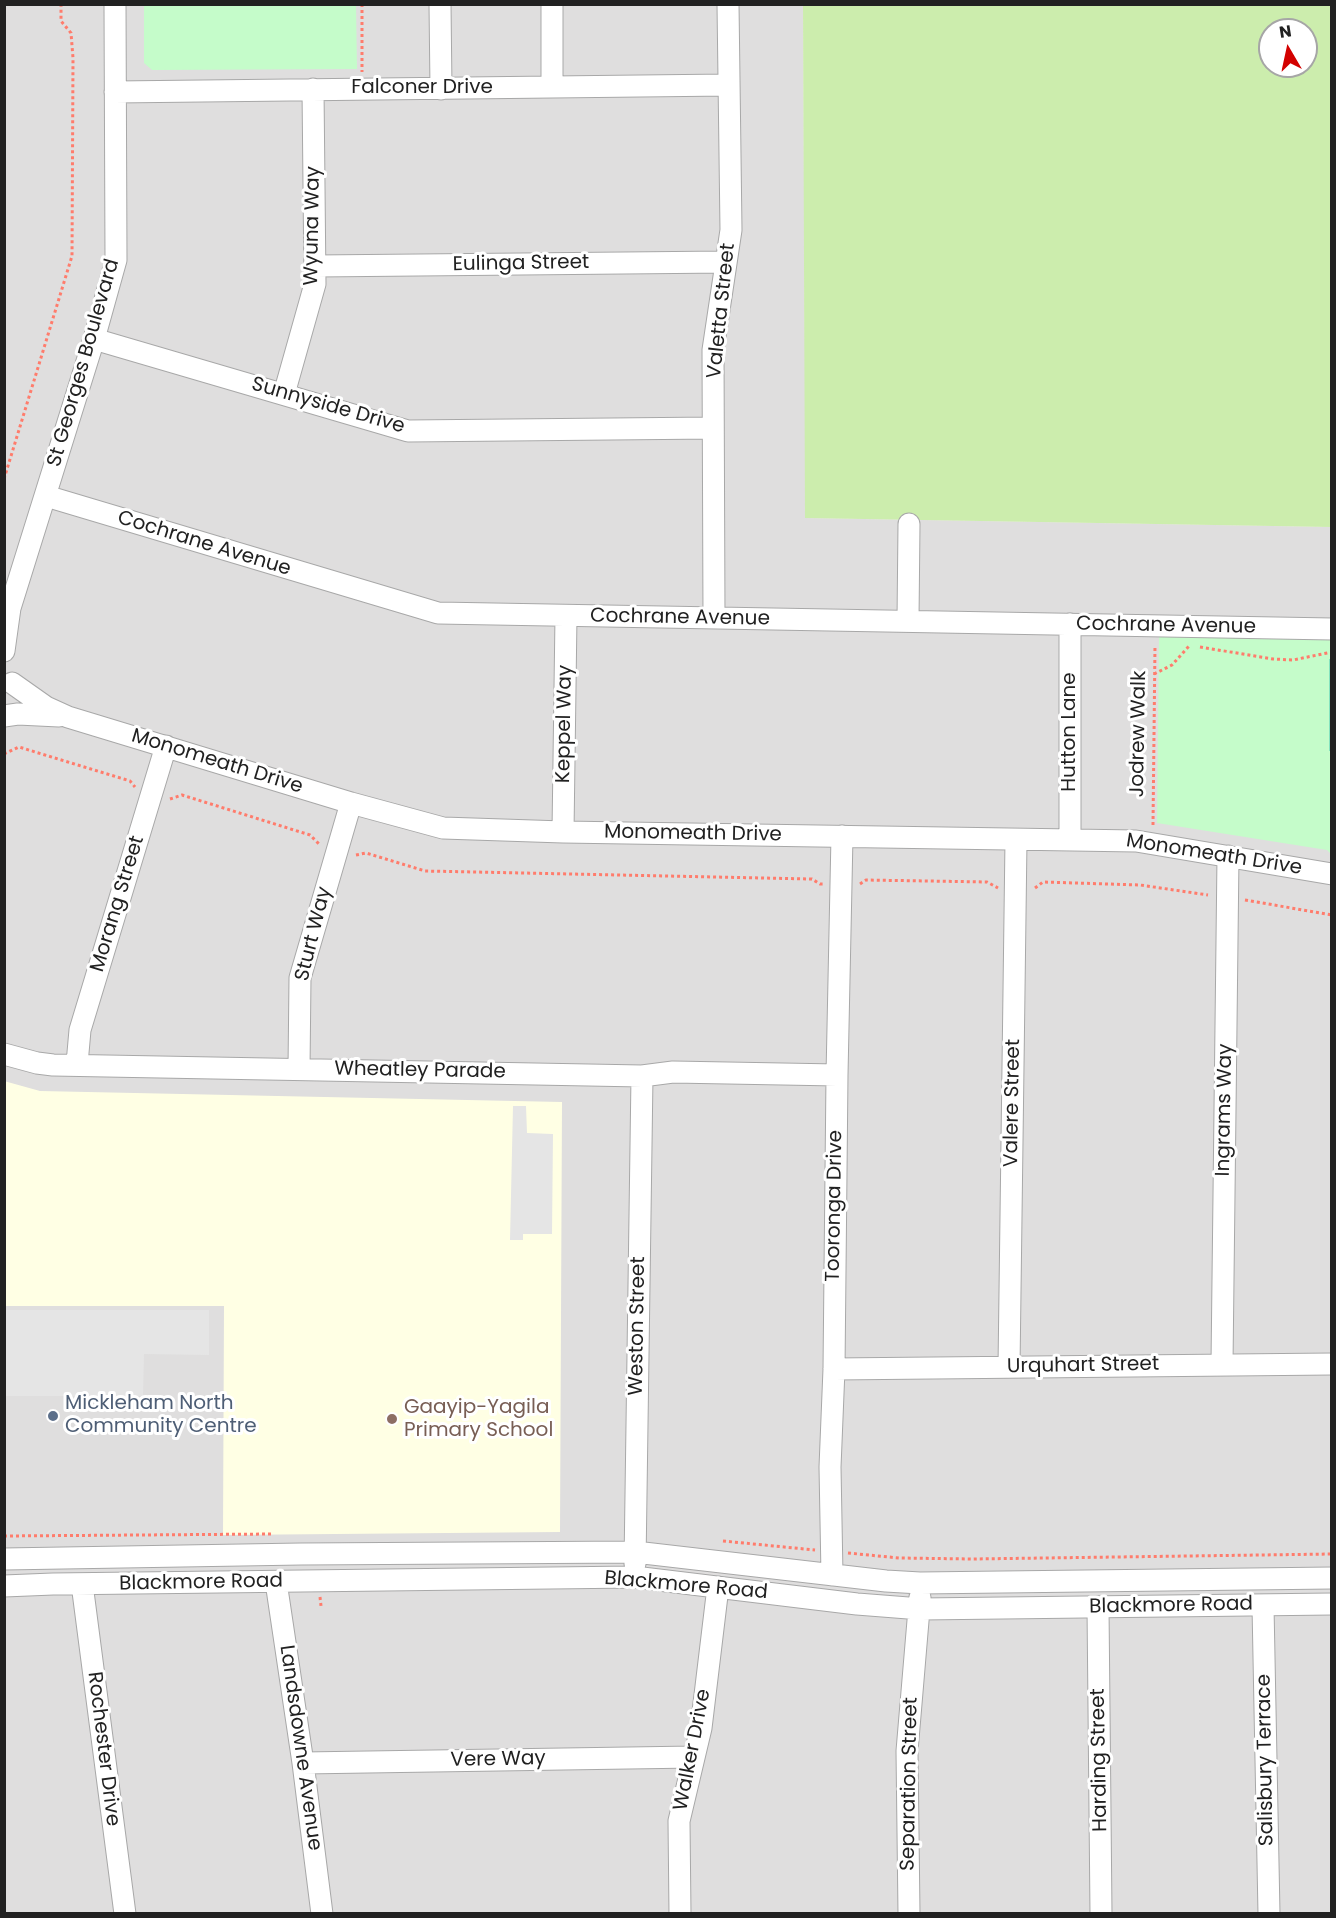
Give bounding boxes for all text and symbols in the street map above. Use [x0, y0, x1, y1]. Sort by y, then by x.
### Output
north arrow [1258, 18, 1318, 78]
text: N [1278, 19, 1293, 44]
street label: Falconer Drive [351, 76, 493, 100]
street label: Wyuna Way [300, 166, 326, 286]
street label: Valetta Street [703, 242, 741, 380]
street label: Eulinga Street [452, 251, 590, 277]
street label: St Georges Boulevard [43, 256, 125, 470]
street label: Sunnyside Drive [249, 373, 407, 439]
street label: Cochrane Avenue [115, 506, 293, 582]
street label: Cochrane Avenue [590, 604, 770, 632]
street label: Cochrane Avenue [1076, 612, 1256, 640]
street label: Keppel Way [552, 665, 578, 783]
street label: Jodrew Walk [1126, 670, 1152, 798]
street label: Hutton Lane [1058, 672, 1082, 792]
street label: Monomeath Drive [129, 725, 305, 799]
street label: Monomeath Drive [604, 820, 782, 848]
street label: Monomeath Drive [1124, 829, 1304, 881]
street label: Morang Street [86, 833, 150, 975]
street label: Sturt Way [291, 884, 337, 984]
street label: Valere Street [1000, 1039, 1026, 1167]
street label: Ingrams Way [1212, 1043, 1238, 1177]
street label: Wheatley Parade [334, 1058, 506, 1084]
street label: Tooronga Drive [822, 1130, 848, 1282]
street label: Weston Street [625, 1256, 651, 1396]
street label: Urquhart Street [1007, 1353, 1159, 1379]
place label: Mickleham North Community Centre [65, 1392, 257, 1439]
place label: Gaayip-Yagila Primary School [404, 1396, 553, 1443]
marker: Mickleham North Community Centre [46, 1409, 60, 1423]
marker: Gaayip-Yagila Primary School [385, 1412, 399, 1426]
street label: Blackmore Road [603, 1567, 769, 1605]
street label: Blackmore Road [119, 1570, 283, 1596]
street label: Blackmore Road [1089, 1593, 1253, 1619]
street label: Landsdowne Avenue [274, 1644, 326, 1852]
street label: Rochester Drive [82, 1670, 124, 1828]
street label: Salisbury Terrace [1252, 1674, 1280, 1846]
street label: Walker Drive [669, 1687, 717, 1813]
street label: Harding Street [1087, 1688, 1113, 1832]
street label: Separation Street [896, 1697, 924, 1871]
street label: Vere Way [450, 1747, 546, 1773]

